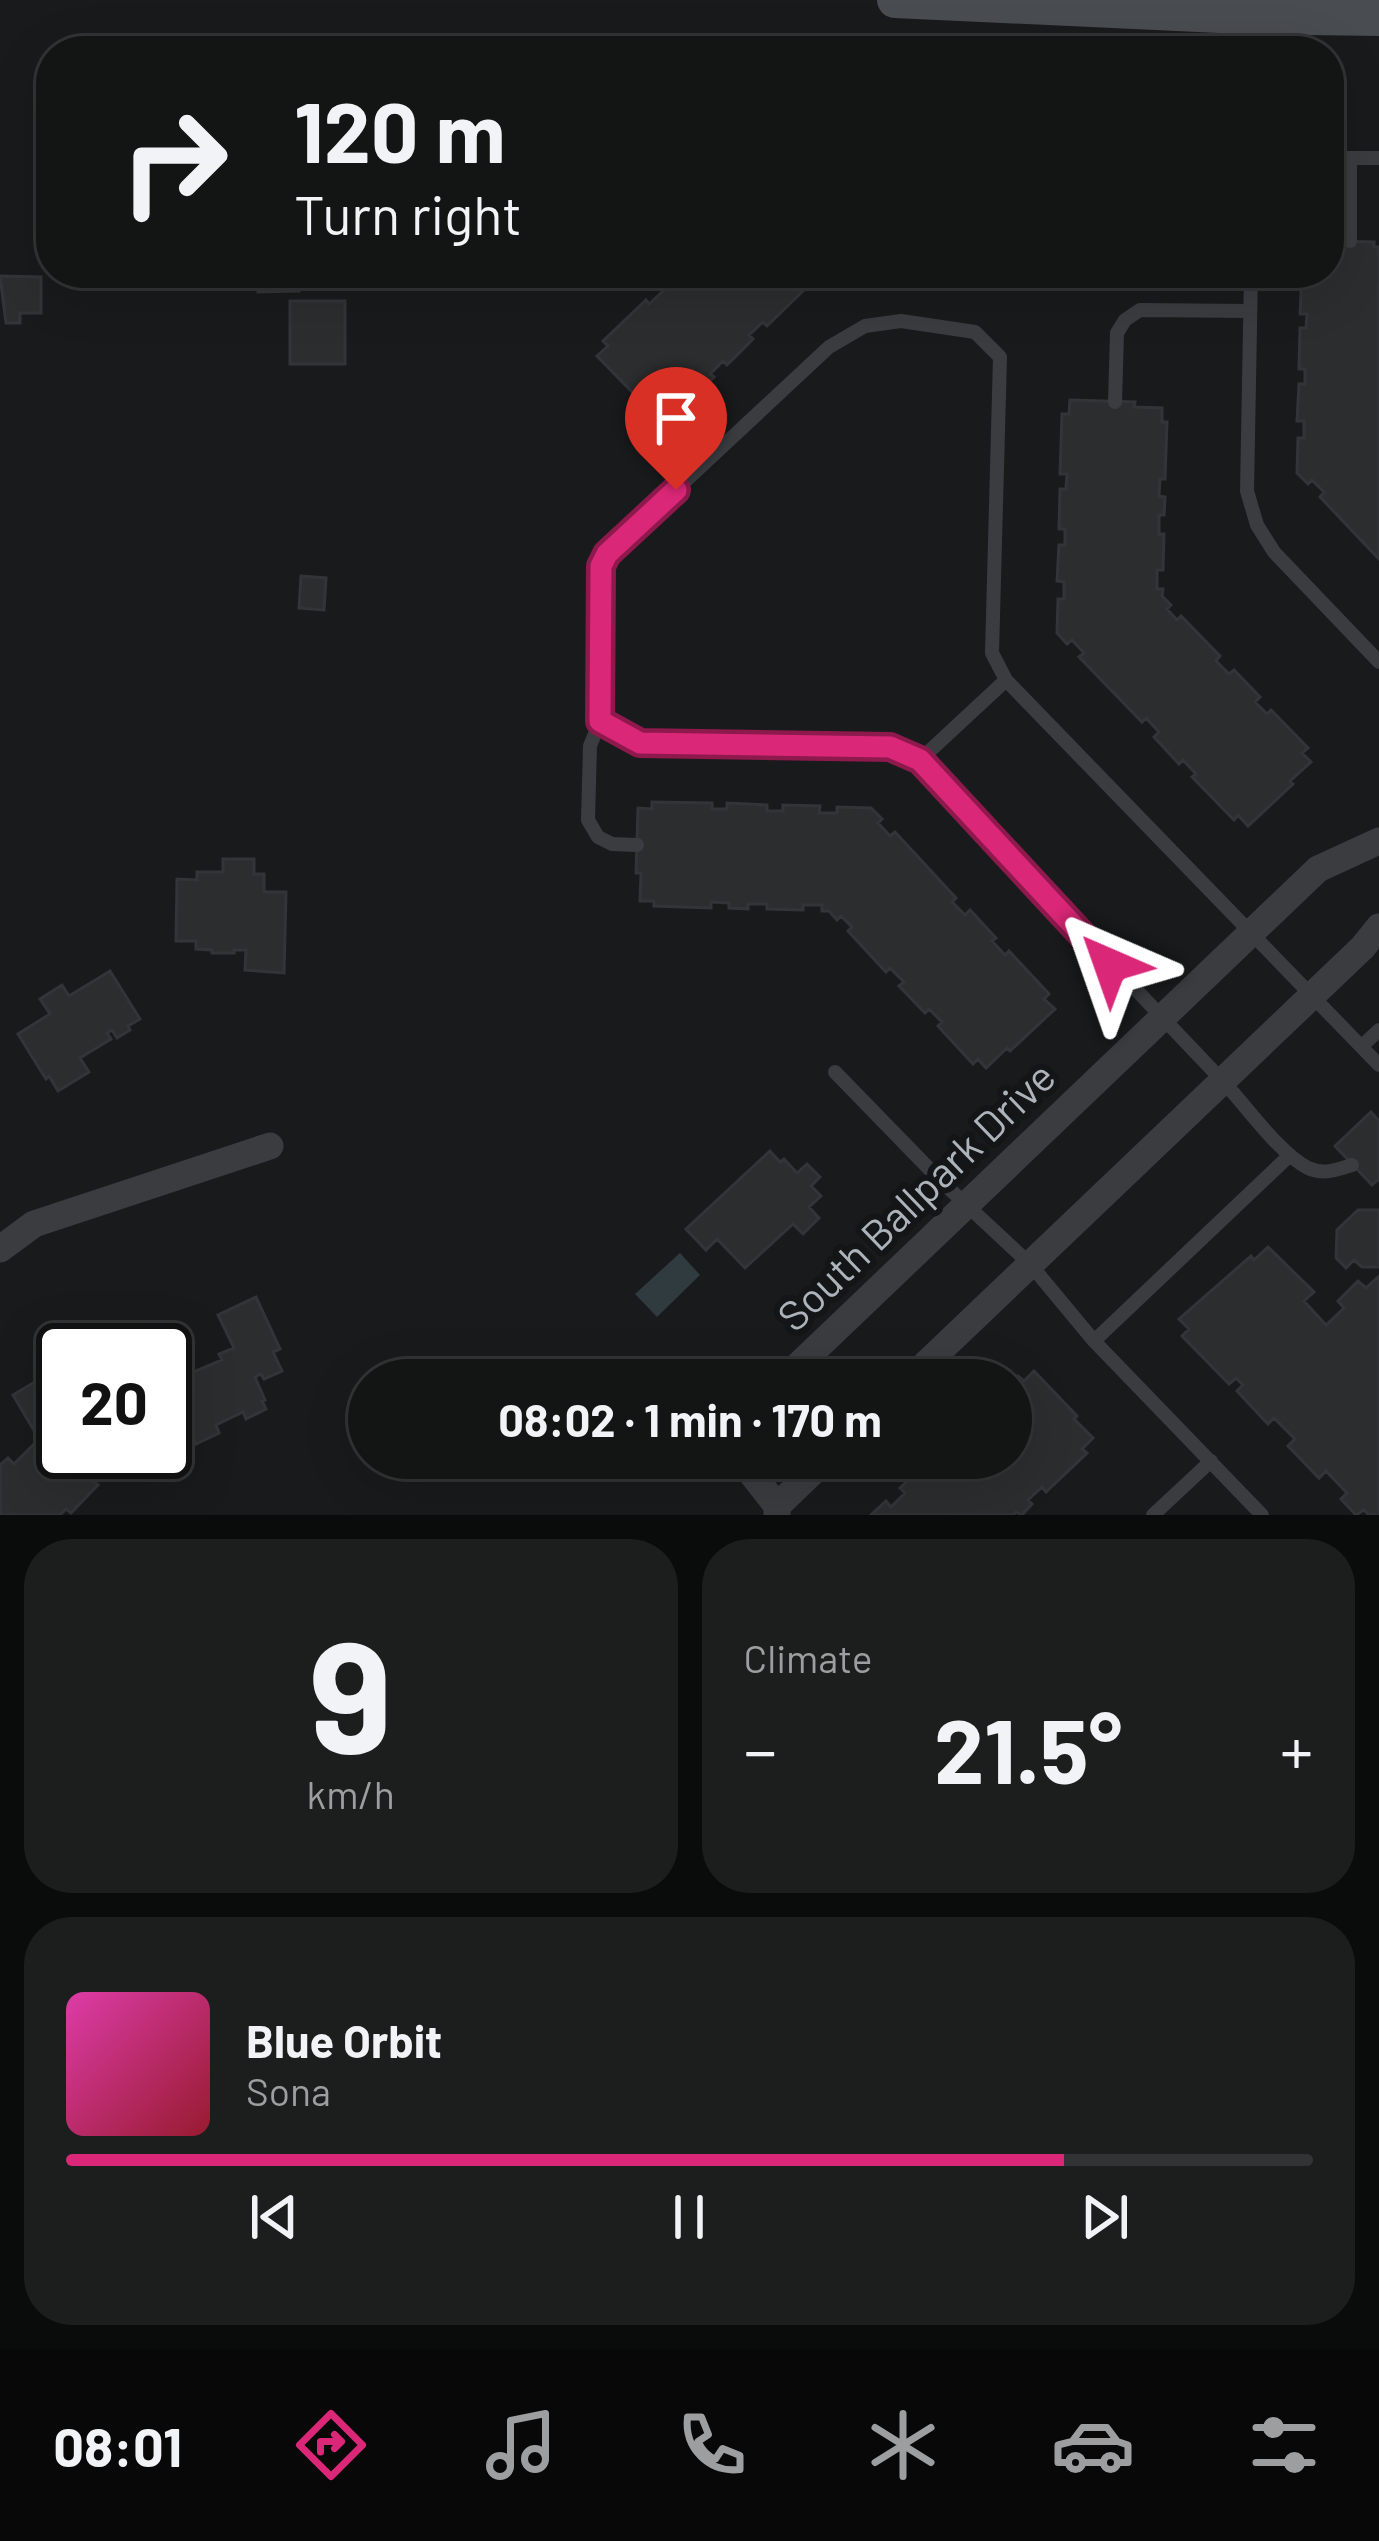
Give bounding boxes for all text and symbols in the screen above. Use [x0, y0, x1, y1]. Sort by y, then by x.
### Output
text: 120 m [294, 79, 506, 180]
icon: right [96, 84, 252, 240]
text: Turn right [294, 181, 522, 246]
pin [625, 367, 727, 490]
icon: arrive [643, 385, 709, 451]
position arrow [1047, 902, 1173, 1028]
street label: South Ballpark Drive [766, 1050, 1065, 1341]
speed limit sign: 20 [36, 1323, 192, 1479]
text: 08:02 · 1 min · 170 m [498, 1392, 882, 1446]
text: 9 [309, 1598, 392, 1785]
text: Climate [744, 1634, 873, 1681]
text: 21.5° [934, 1694, 1122, 1802]
text: − [744, 1709, 777, 1788]
text: + [1280, 1709, 1313, 1788]
text: km/h [307, 1770, 395, 1817]
text: Blue Orbit [246, 2013, 442, 2067]
text: Sona [246, 2067, 331, 2114]
icon: previous [241, 2184, 307, 2250]
icon: pause [656, 2184, 722, 2250]
icon: next [1072, 2184, 1138, 2250]
icon: directions [289, 2403, 373, 2487]
icon: music [479, 2403, 563, 2487]
icon: phone [670, 2403, 754, 2487]
icon: climate [861, 2403, 945, 2487]
icon: car [1051, 2403, 1135, 2487]
icon: filters [1242, 2403, 1326, 2487]
text: 08:01 [53, 2413, 182, 2478]

